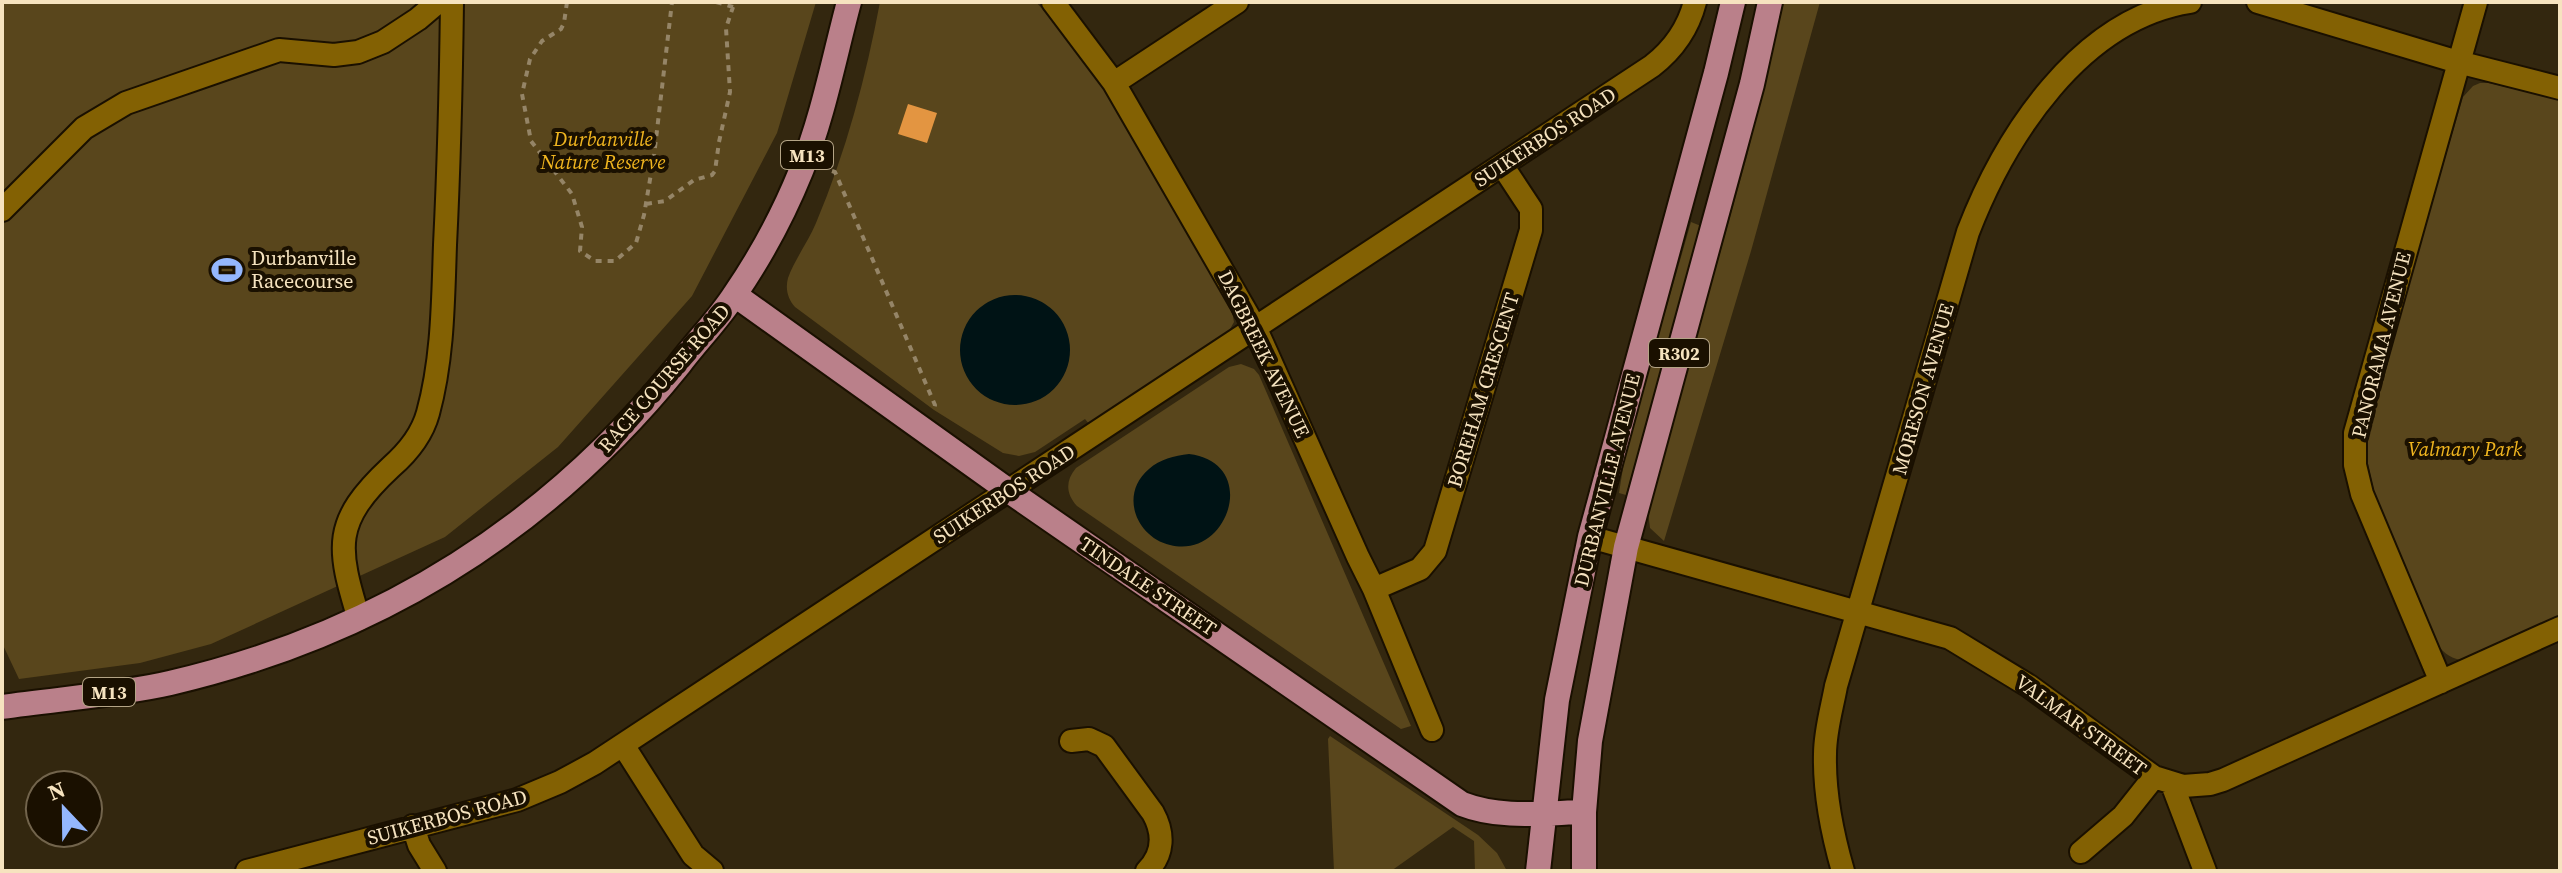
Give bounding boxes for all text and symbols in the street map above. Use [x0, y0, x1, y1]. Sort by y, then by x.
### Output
street label: SUIKERBOS ROAD [1468, 81, 1622, 193]
park label: Durbanville Nature Reserve [540, 125, 665, 176]
road number: M13 [781, 141, 833, 169]
place label: Durbanville Racecourse [251, 244, 356, 295]
street label: PANORAMA AVENUE [2344, 249, 2418, 441]
sports icon: Durbanville Racecourse [210, 253, 244, 287]
street label: DAGBREEK AVENUE [1211, 265, 1317, 443]
street label: BOREHAM CRESCENT [1440, 289, 1526, 491]
street label: RACE COURSE ROAD [592, 298, 736, 458]
street label: MORESON AVENUE [1885, 300, 1961, 478]
road number: R302 [1649, 339, 1709, 367]
street label: DURBANVILLE AVENUE [1567, 371, 1647, 589]
park label: Valmary Park [2408, 435, 2523, 463]
street label: SUIKERBOS ROAD [927, 438, 1081, 550]
street label: TINDALE STREET [1074, 530, 1222, 642]
street label: VALMAR STREET [2010, 668, 2152, 782]
road number: M13 [83, 678, 135, 706]
north arrow [24, 769, 104, 849]
text: N [43, 774, 70, 807]
street label: SUIKERBOS ROAD [364, 782, 530, 852]

